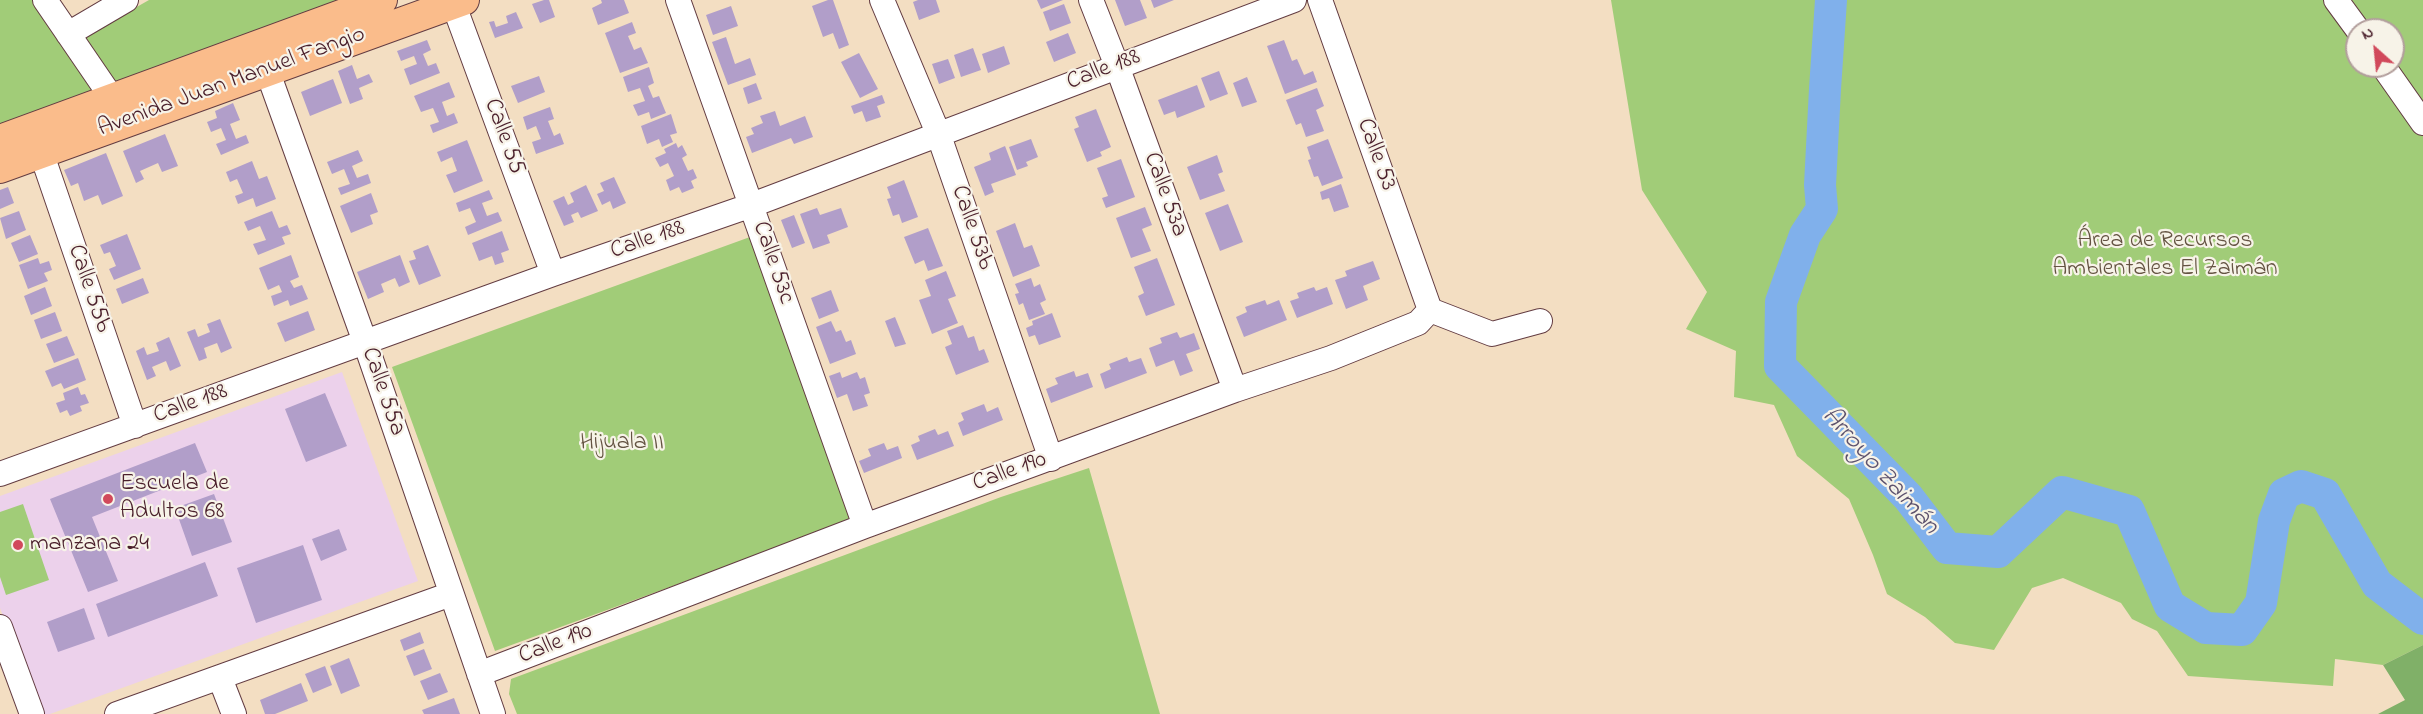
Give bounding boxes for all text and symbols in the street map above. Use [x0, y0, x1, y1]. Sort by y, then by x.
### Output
north arrow [2345, 18, 2405, 78]
street label: Avenida Juan Manuel Fangio [95, 21, 369, 145]
text: N [2357, 21, 2378, 47]
street label: Calle 188 [1063, 44, 1145, 98]
street label: Calle 55 [476, 95, 530, 179]
street label: Calle 53 [1349, 115, 1401, 195]
street label: Calle 53a [1135, 149, 1193, 241]
street label: Calle 53b [943, 182, 999, 274]
street label: Calle 188 [607, 215, 689, 267]
street label: Calle 53c [745, 218, 799, 308]
park label: Área de Recursos Ambientales El Zaimán [2052, 228, 2278, 284]
street label: Calle 55b [60, 241, 116, 337]
street label: Calle 55a [354, 344, 410, 440]
street label: Calle 188 [150, 378, 232, 432]
water label: Arroyo Zaimán [1814, 402, 1944, 542]
park label: Hijuala II [580, 430, 664, 458]
street label: Calle 190 [969, 446, 1051, 500]
place label: Escuela de Adultos 68 [120, 471, 229, 527]
marker: Escuela de Adultos 68 [101, 492, 115, 506]
place label: manzana 24 [30, 531, 149, 559]
marker: manzana 24 [11, 538, 25, 552]
street label: Calle 190 [515, 618, 597, 672]

